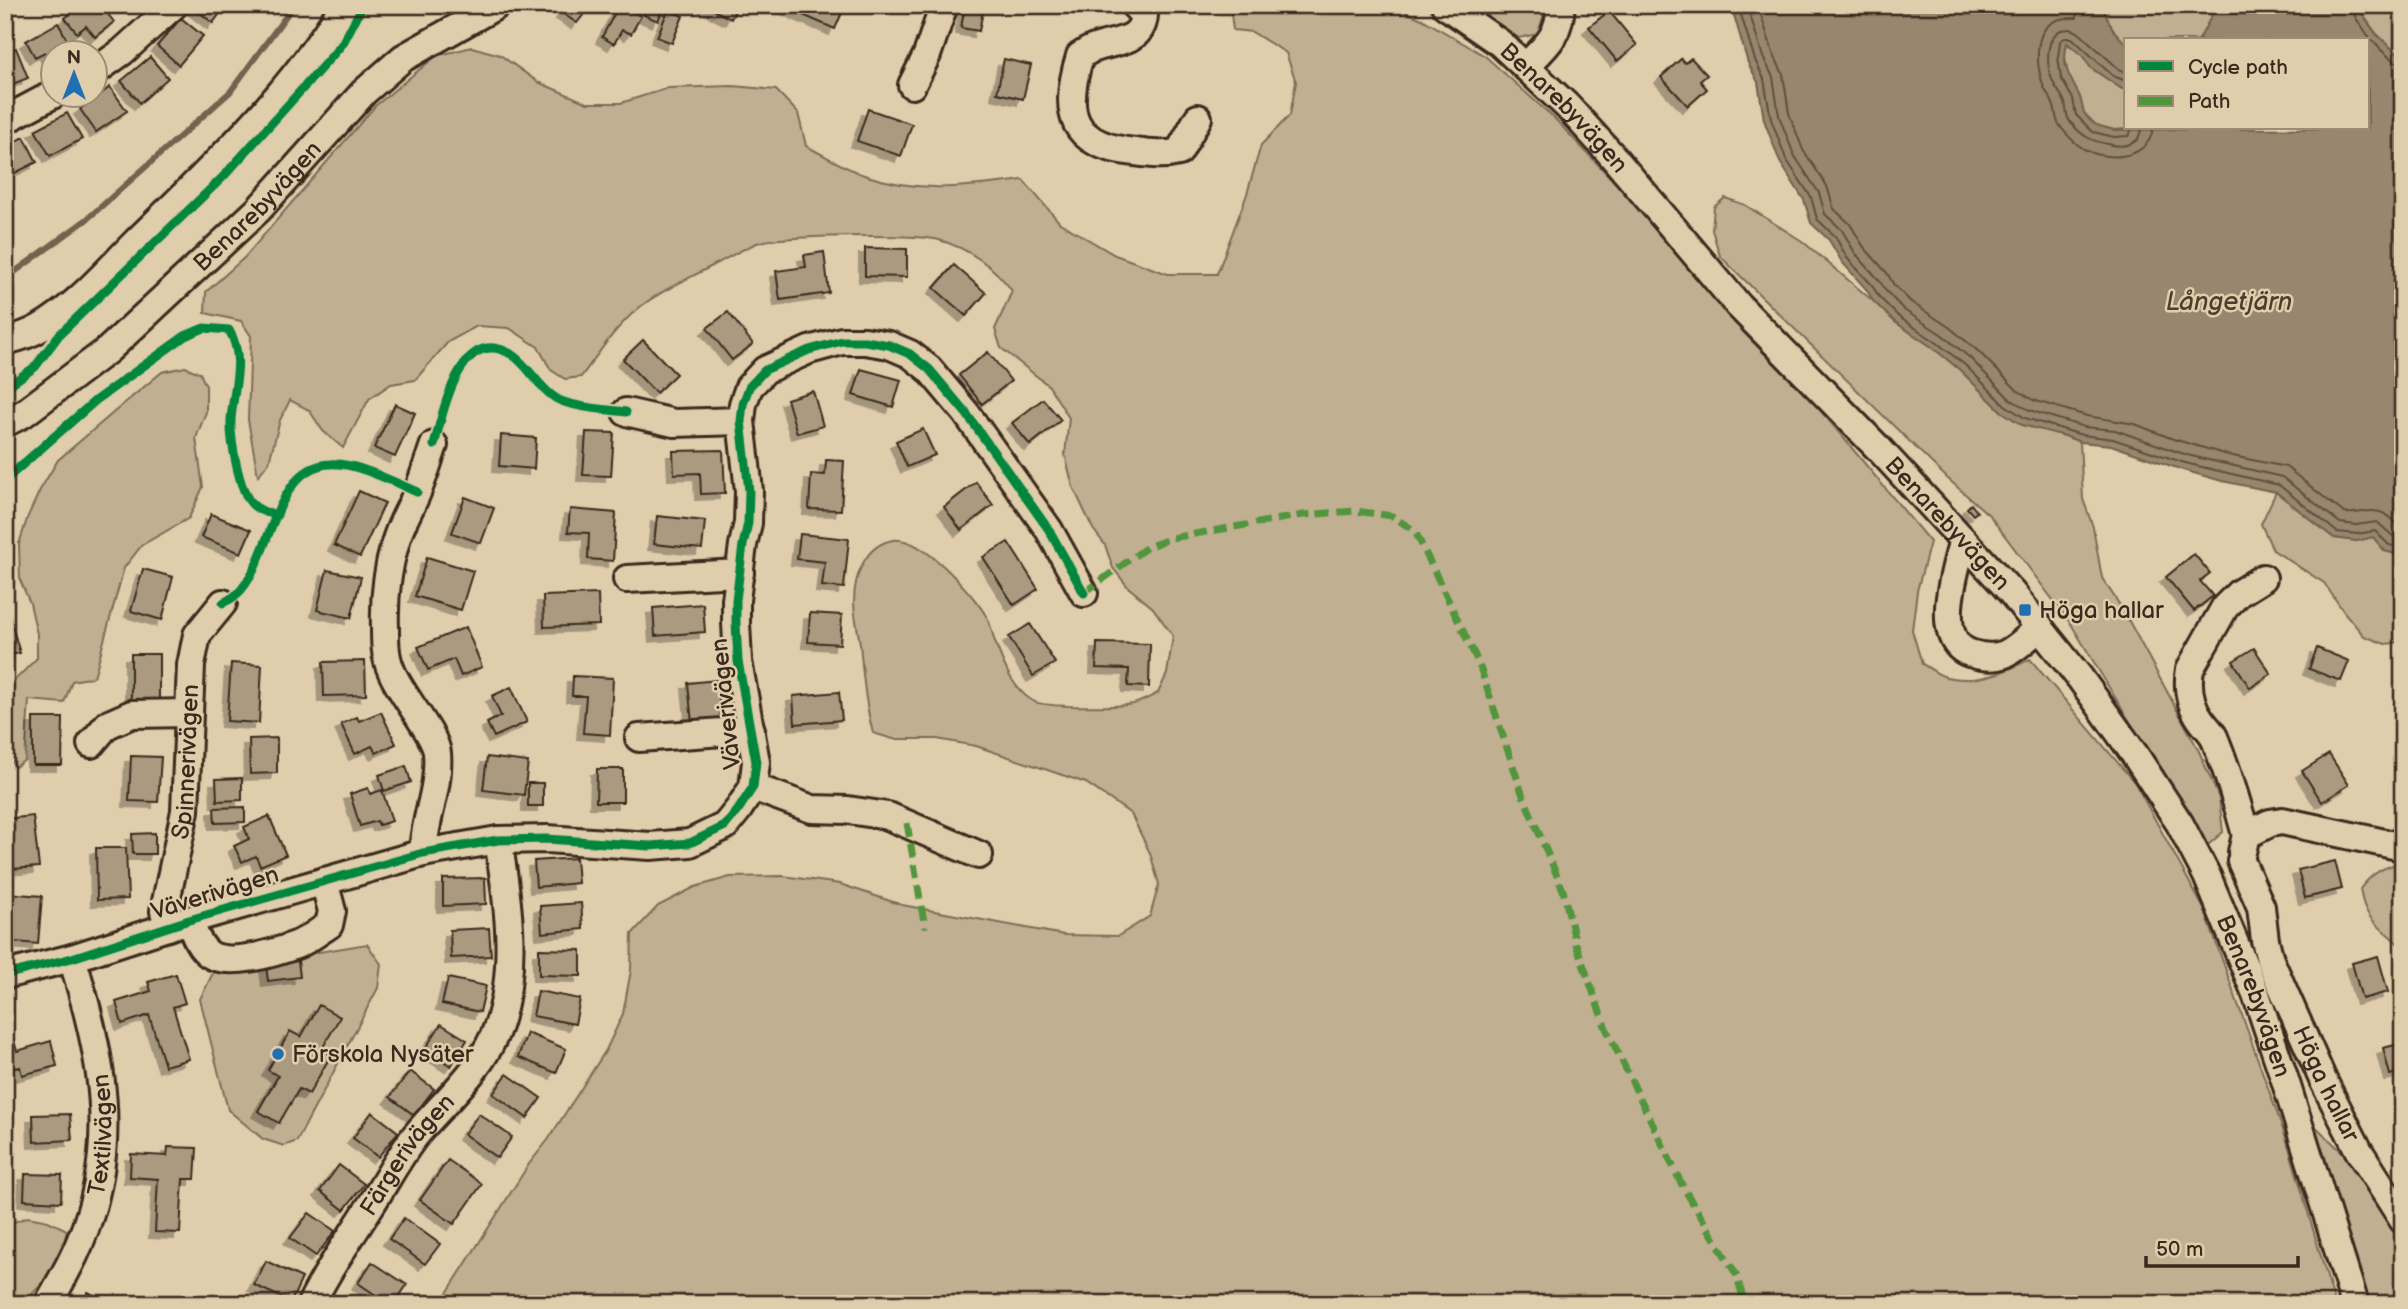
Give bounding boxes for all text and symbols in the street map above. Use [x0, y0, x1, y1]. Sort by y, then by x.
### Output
street label: Benarebyvägen [1494, 36, 1635, 178]
north arrow [38, 38, 108, 108]
legend [2124, 38, 2370, 130]
text: N [67, 47, 81, 70]
text: Cycle path [2188, 55, 2288, 80]
text: Path [2188, 89, 2230, 114]
street label: Benarebyvägen [187, 135, 327, 277]
water label: Långetjärn [2166, 287, 2292, 318]
street label: Benarebyvägen [1879, 451, 2016, 596]
place label: Höga hallar [2039, 596, 2164, 625]
marker: Höga hallar [2017, 602, 2033, 618]
street label: Väverivägen [705, 637, 747, 771]
street label: Spinnerivägen [165, 683, 205, 842]
street label: Väverivägen [148, 860, 282, 926]
street label: Benarebyvägen [2210, 910, 2297, 1081]
street label: Höga hallar [2286, 1021, 2366, 1147]
place label: Förskola Nysäter [292, 1040, 474, 1069]
marker: Förskola Nysäter [270, 1046, 286, 1062]
street label: Textilvägen [81, 1072, 118, 1198]
street label: Färgerivägen [354, 1088, 461, 1221]
scale bar [2146, 1225, 2298, 1269]
text: 50 m [2156, 1237, 2203, 1262]

